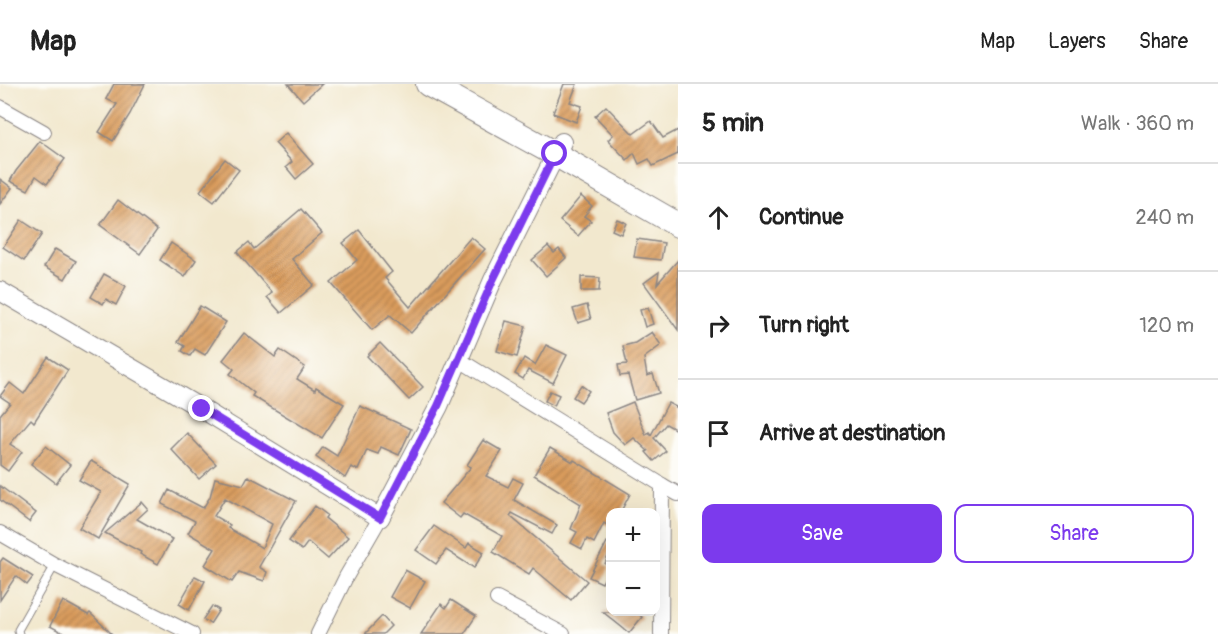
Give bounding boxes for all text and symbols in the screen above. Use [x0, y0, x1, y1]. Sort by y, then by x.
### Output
text: Map [30, 24, 76, 59]
text: Map [980, 28, 1015, 55]
text: Layers [1048, 28, 1106, 55]
text: Share [1139, 28, 1188, 55]
text: 5 min [702, 107, 764, 139]
text: Walk · 360 m [1081, 111, 1194, 136]
route start [541, 140, 567, 166]
icon: ahead [702, 201, 735, 234]
text: Continue [759, 203, 843, 231]
text: 240 m [1135, 205, 1194, 230]
icon: right [702, 309, 735, 342]
text: Turn right [759, 311, 849, 339]
text: 120 m [1139, 313, 1194, 338]
route end [188, 395, 214, 421]
icon: arrive [702, 417, 735, 450]
text: Arrive at destination [759, 419, 945, 447]
button: Save [702, 504, 942, 563]
button: Share [954, 504, 1194, 563]
map controls [606, 508, 660, 616]
button: + [606, 508, 660, 562]
button: − [606, 562, 660, 616]

